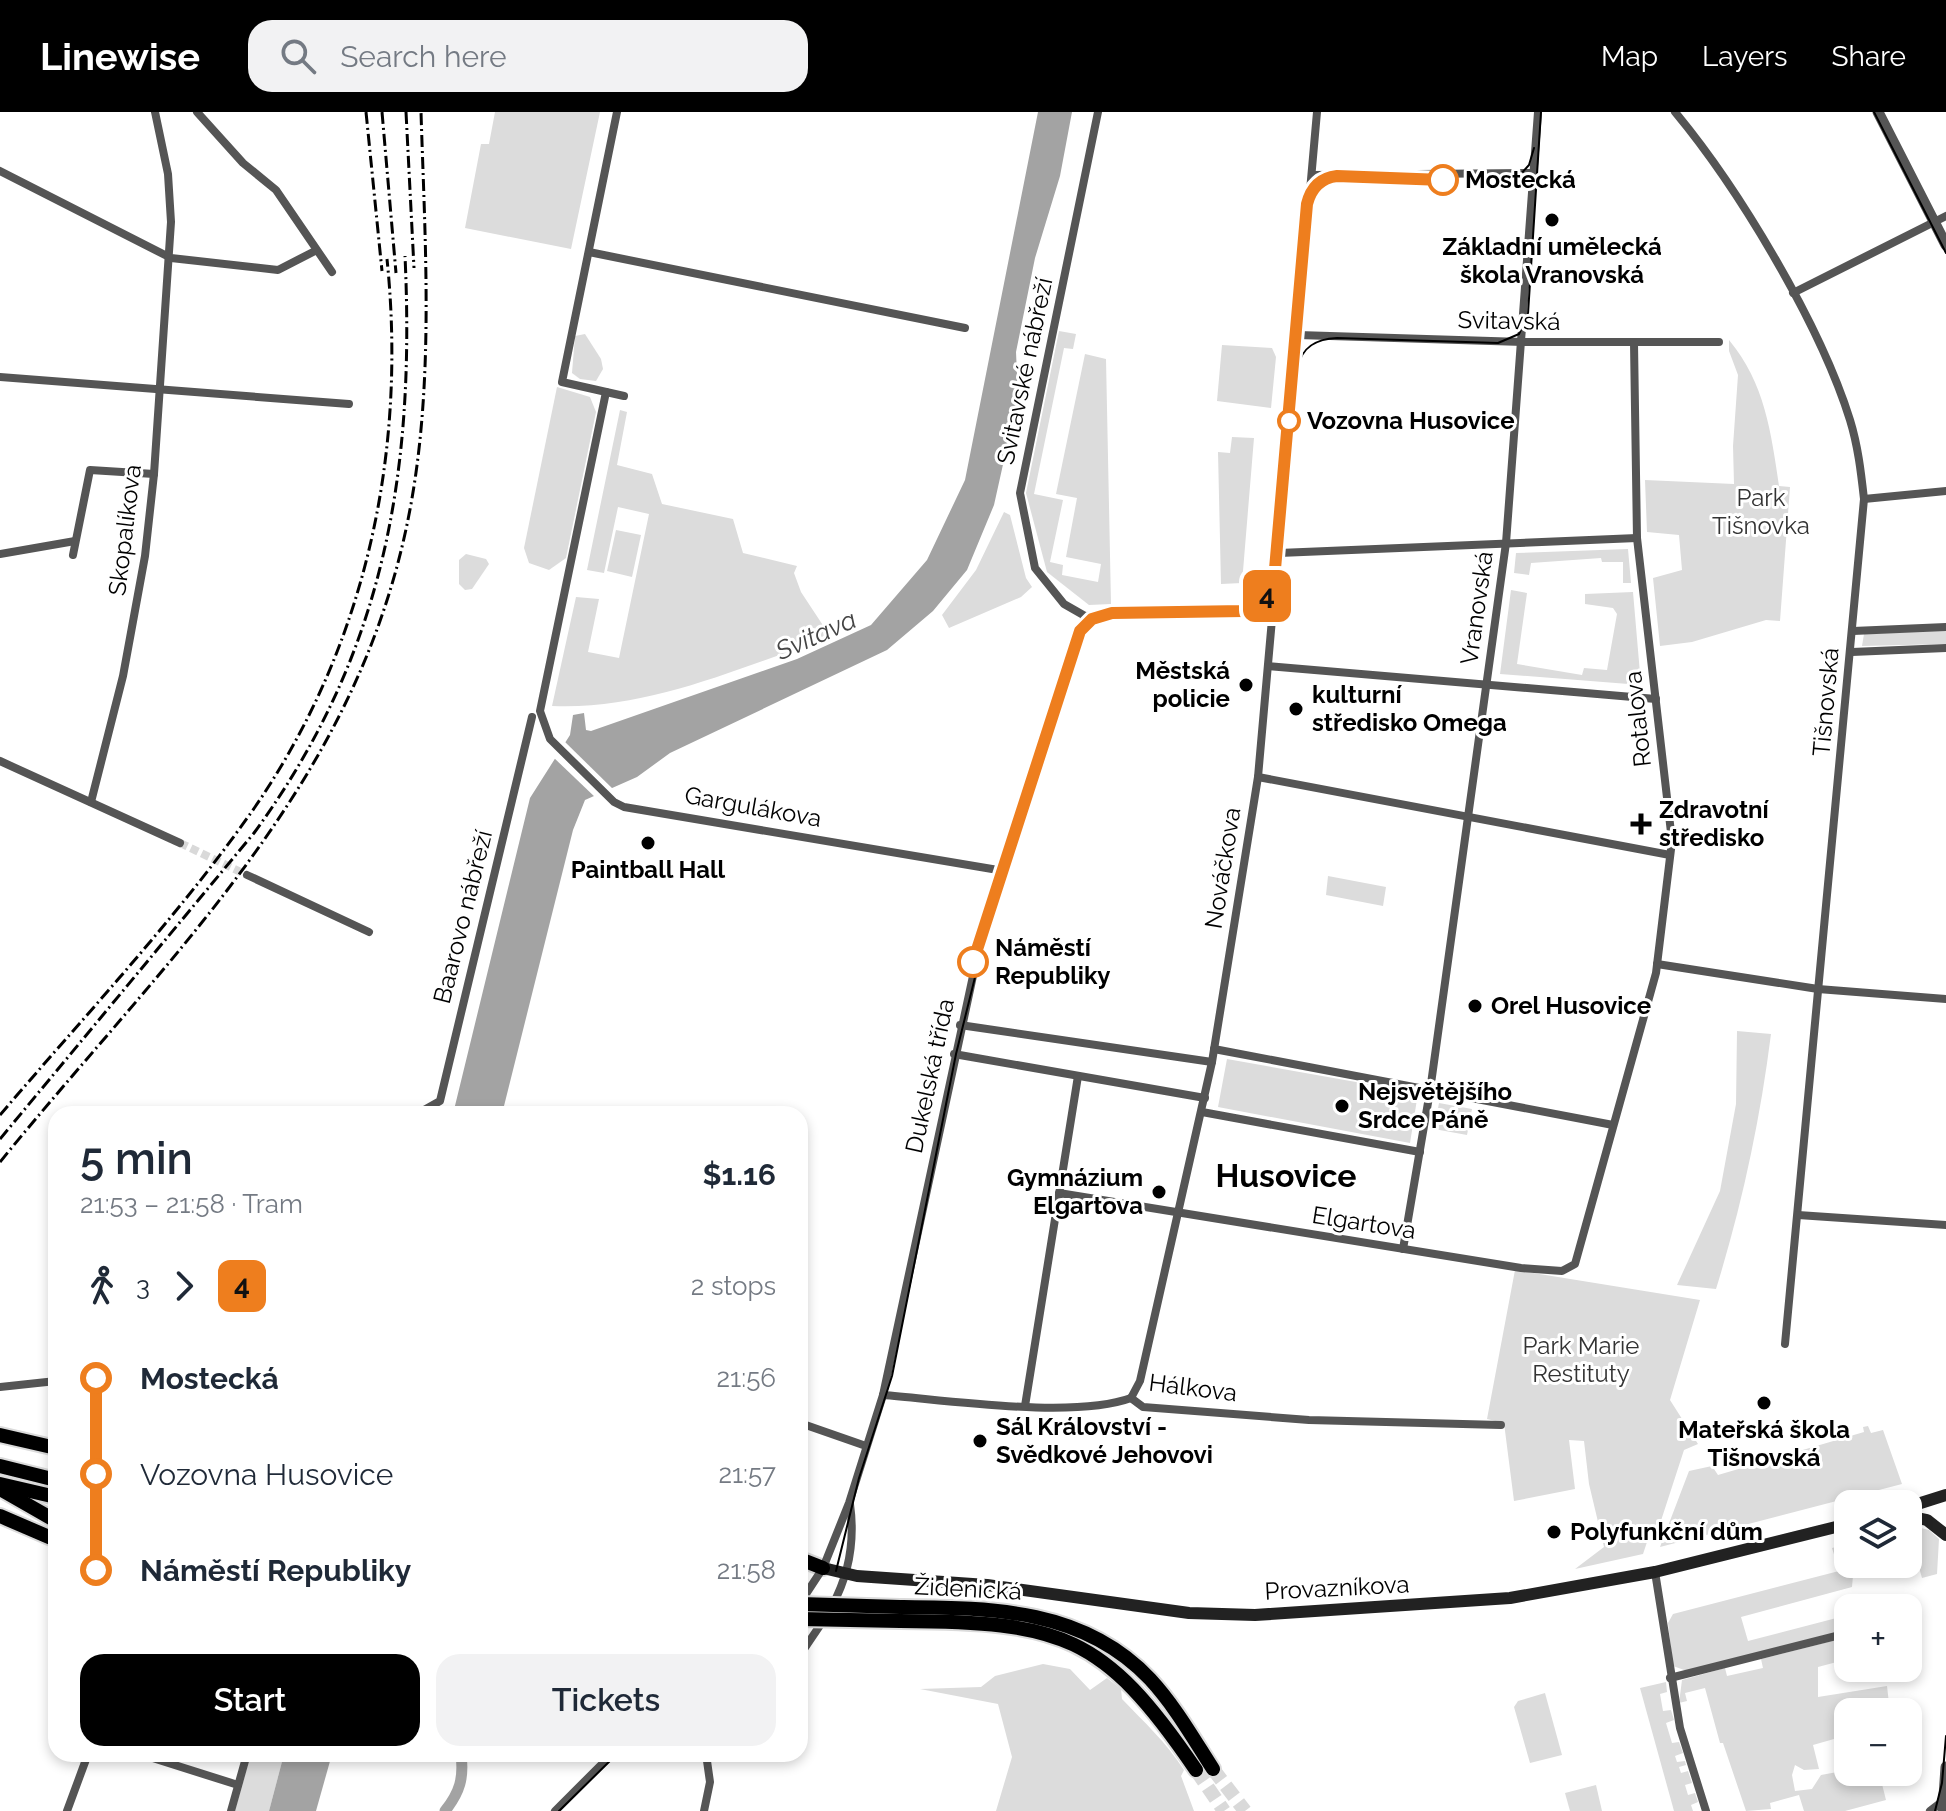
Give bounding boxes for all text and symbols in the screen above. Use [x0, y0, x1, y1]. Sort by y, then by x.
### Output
search box [248, 20, 808, 92]
text: Linewise [40, 34, 200, 79]
icon: search [276, 34, 320, 78]
text: Search here [340, 39, 507, 74]
text: Map [1601, 40, 1658, 73]
text: Layers [1702, 40, 1788, 73]
text: Share [1832, 40, 1906, 73]
marker: Mostecká [1428, 165, 1458, 195]
place label: Mostecká [1465, 165, 1576, 194]
marker: Základní umělecká škola Vranovská [1543, 211, 1561, 229]
place label: Základní umělecká škola Vranovská [1442, 232, 1662, 289]
street label: Svitavské nábřeží [991, 274, 1059, 467]
street label: Svitavská [1457, 305, 1561, 336]
place label: Vozovna Husovice [1307, 406, 1515, 435]
marker: Vozovna Husovice [1278, 410, 1300, 432]
street label: Skopalíkova [102, 463, 147, 597]
park label: Park Tišnovka [1712, 483, 1810, 540]
street label: Vranovská [1454, 549, 1499, 667]
line badge: 4 [1241, 570, 1293, 622]
text: 4 [1259, 579, 1275, 612]
water label: Svitava [770, 604, 861, 666]
street label: Tišnovská [1806, 646, 1845, 758]
place label: Městská policie [1135, 656, 1230, 713]
street label: Rotalova [1618, 670, 1657, 769]
marker: Městská policie [1237, 676, 1255, 694]
place label: kulturní středisko Omega [1312, 680, 1507, 737]
marker: kulturní středisko Omega [1287, 700, 1305, 718]
street label: Gargulákova [682, 780, 824, 833]
place label: Zdravotní středisko [1659, 795, 1770, 852]
street label: Nováčkova [1199, 805, 1246, 931]
marker: Zdravotní středisko [1630, 813, 1652, 835]
street label: Baarovo nábřeží [427, 826, 498, 1007]
marker: Paintball Hall [639, 834, 657, 852]
place label: Paintball Hall [571, 855, 726, 884]
place label: Náměstí Republiky [995, 933, 1111, 990]
marker: Náměstí Republiky [958, 947, 988, 977]
place label: Orel Husovice [1491, 991, 1651, 1020]
street label: Dukelská třída [899, 996, 960, 1156]
marker: Orel Husovice [1466, 997, 1484, 1015]
place label: Nejsvětějšího Srdce Páně [1358, 1077, 1512, 1134]
marker: Nejsvětějšího Srdce Páně [1333, 1097, 1351, 1115]
text: 5 min [80, 1133, 193, 1184]
text: $1.16 [702, 1157, 776, 1192]
district label: Husovice [1215, 1157, 1357, 1194]
place label: Gymnázium Elgartova [1007, 1163, 1143, 1220]
marker: Gymnázium Elgartova [1150, 1183, 1168, 1201]
text: 21:53 – 21:58 · Tram [80, 1189, 303, 1219]
street label: Elgartova [1310, 1200, 1418, 1245]
icon: walk [80, 1264, 124, 1308]
icon: forward [162, 1264, 206, 1308]
text: 4 [234, 1269, 250, 1302]
text: 3 [136, 1271, 150, 1301]
text: 2 stops [691, 1271, 776, 1301]
park label: Park Marie Restituty [1523, 1331, 1639, 1388]
text: Mostecká [140, 1361, 279, 1396]
text: 21:56 [717, 1363, 776, 1393]
street label: Hálkova [1147, 1368, 1239, 1407]
marker: Mateřská škola Tišnovská [1755, 1394, 1773, 1412]
place label: Sál Království - Svědkové Jehovovi [996, 1412, 1213, 1469]
place label: Mateřská škola Tišnovská [1678, 1415, 1850, 1472]
marker: Sál Království - Svědkové Jehovovi [971, 1432, 989, 1450]
text: Vozovna Husovice [140, 1457, 393, 1492]
text: 21:57 [718, 1459, 776, 1489]
map controls [1834, 1490, 1922, 1786]
button: layers [1834, 1490, 1922, 1578]
place label: Polyfunkční dům [1570, 1517, 1763, 1546]
marker: Polyfunkční dům [1545, 1523, 1563, 1541]
text: Náměstí Republiky [140, 1553, 411, 1588]
text: 21:58 [717, 1555, 776, 1585]
street label: Provazníkova [1264, 1569, 1410, 1606]
street label: Židenická [914, 1571, 1022, 1606]
button: + [1834, 1594, 1922, 1682]
button: Start [80, 1654, 420, 1746]
button: Tickets [436, 1654, 776, 1746]
button: − [1834, 1698, 1922, 1786]

